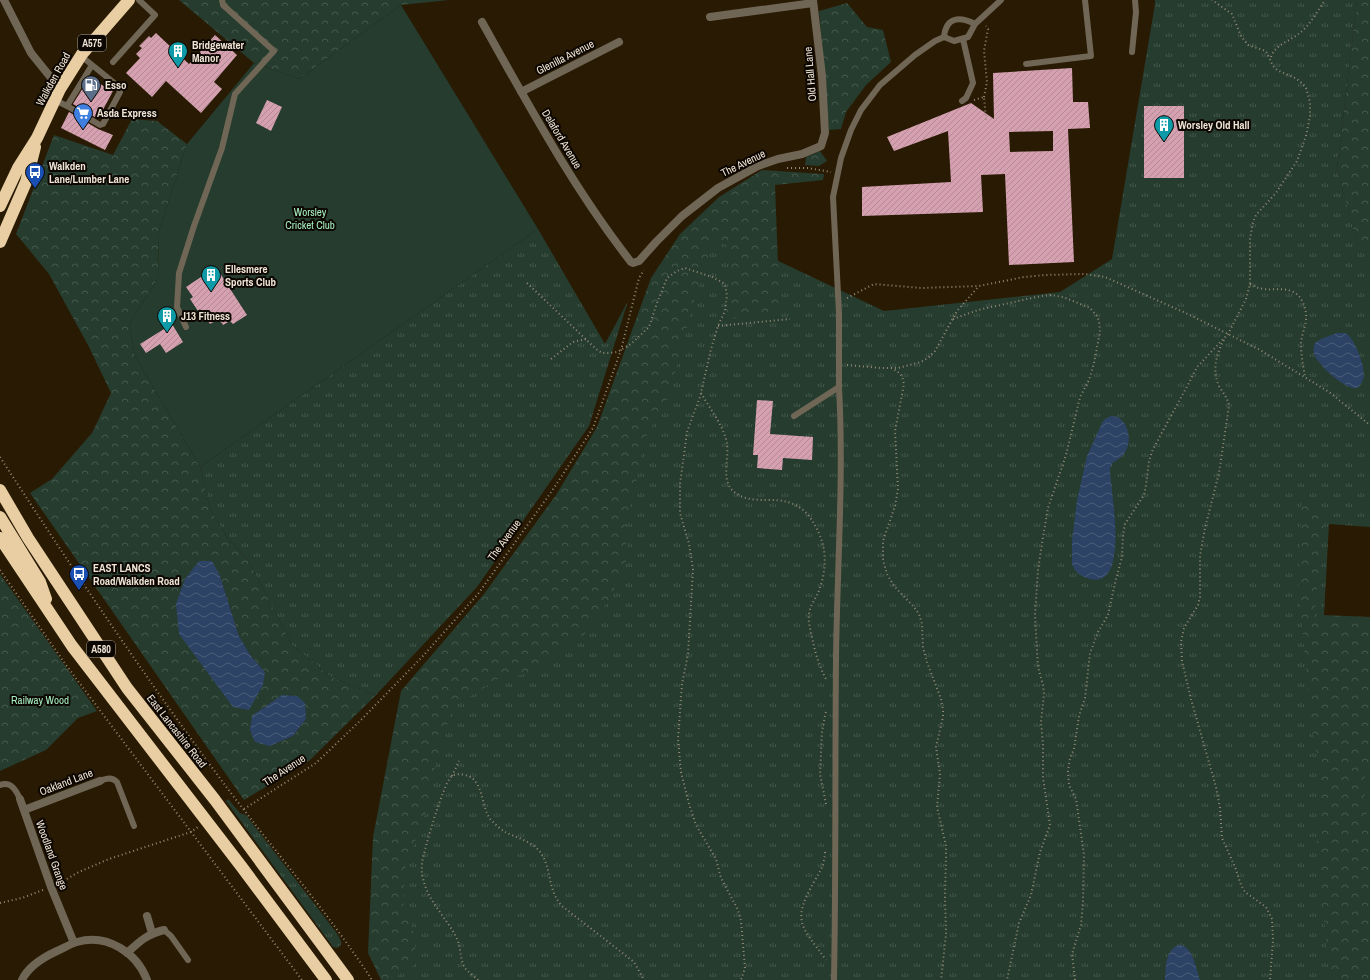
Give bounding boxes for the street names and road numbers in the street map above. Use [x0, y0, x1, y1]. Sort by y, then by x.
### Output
road number: A575 [78, 35, 106, 51]
street label: Glenilla Avenue [534, 36, 596, 78]
street label: Old Hall Lane [801, 46, 819, 102]
street label: Walkden Road [33, 50, 73, 108]
street label: Delaford Avenue [539, 107, 585, 171]
street label: The Avenue [718, 146, 768, 180]
street label: The Avenue [484, 516, 524, 564]
road number: A580 [87, 641, 115, 657]
street label: East Lancashire Road [144, 692, 210, 770]
street label: The Avenue [260, 751, 308, 789]
street label: Oakland Lane [37, 765, 95, 799]
street label: Woodland Grange [33, 818, 71, 892]

